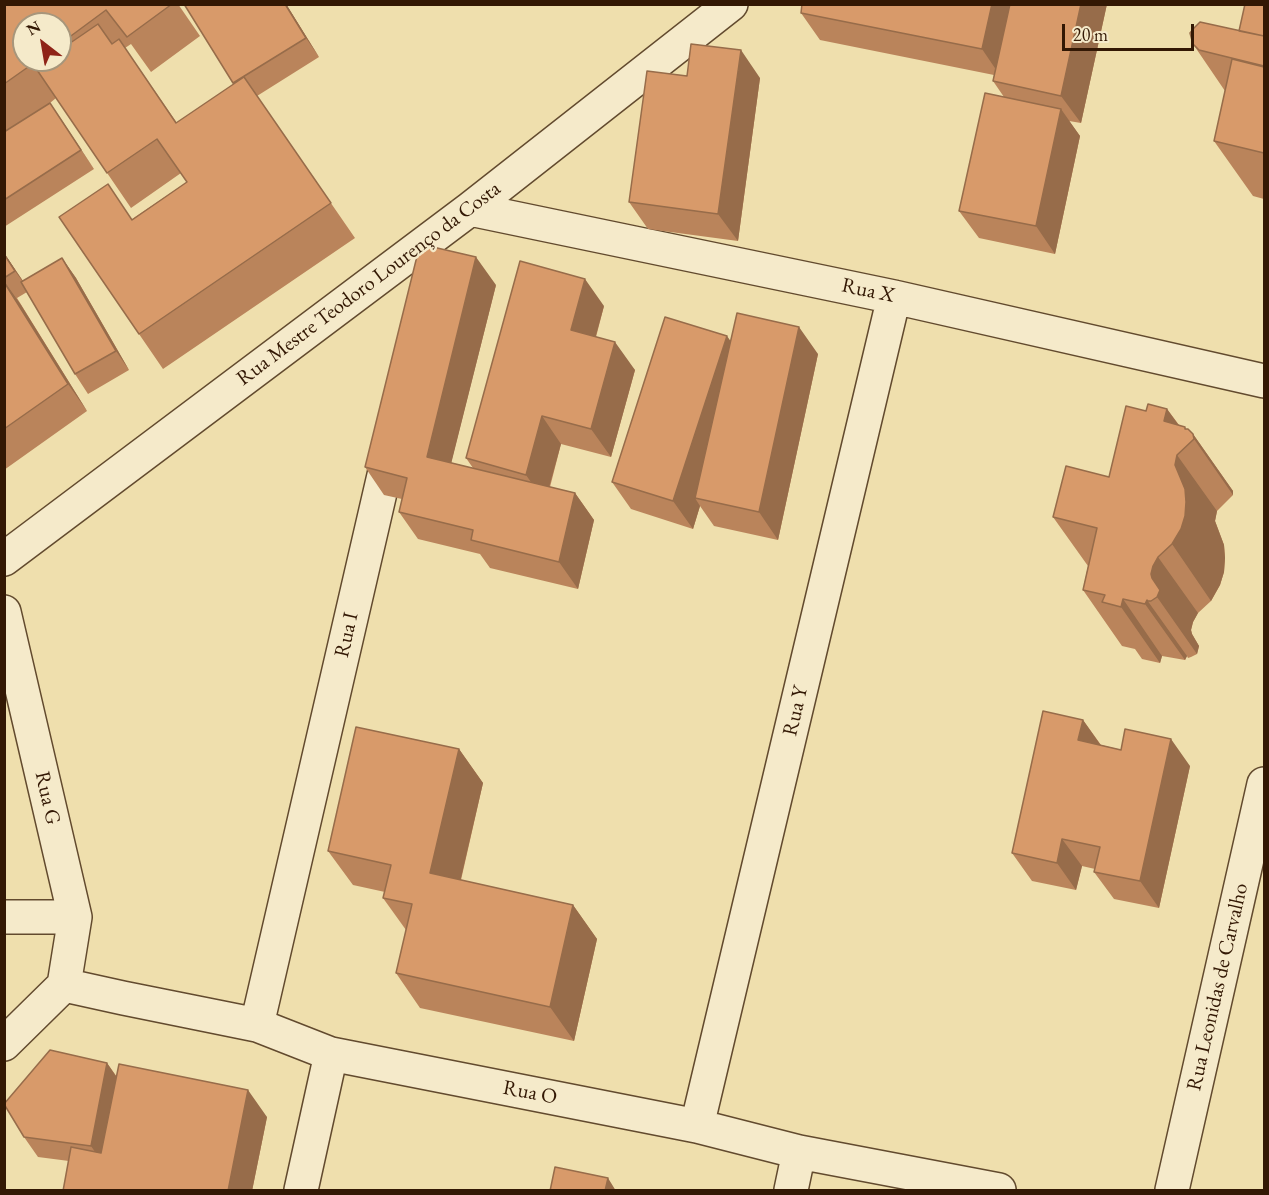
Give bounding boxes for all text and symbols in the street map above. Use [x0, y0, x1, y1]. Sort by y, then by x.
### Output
north arrow [12, 12, 72, 72]
scale bar [1065, 12, 1197, 50]
text: N [23, 16, 44, 40]
text: 20 m [1073, 23, 1108, 46]
street label: Rua Mestre Teodoro Lourenço da Costa [232, 176, 506, 392]
street label: Rua X [839, 273, 897, 309]
street label: Rua I [330, 610, 364, 660]
street label: Rua Y [778, 683, 814, 739]
street label: Rua G [29, 769, 65, 827]
street label: Rua Leonidas de Carvalho [1182, 881, 1254, 1093]
street label: Rua O [501, 1075, 559, 1111]

